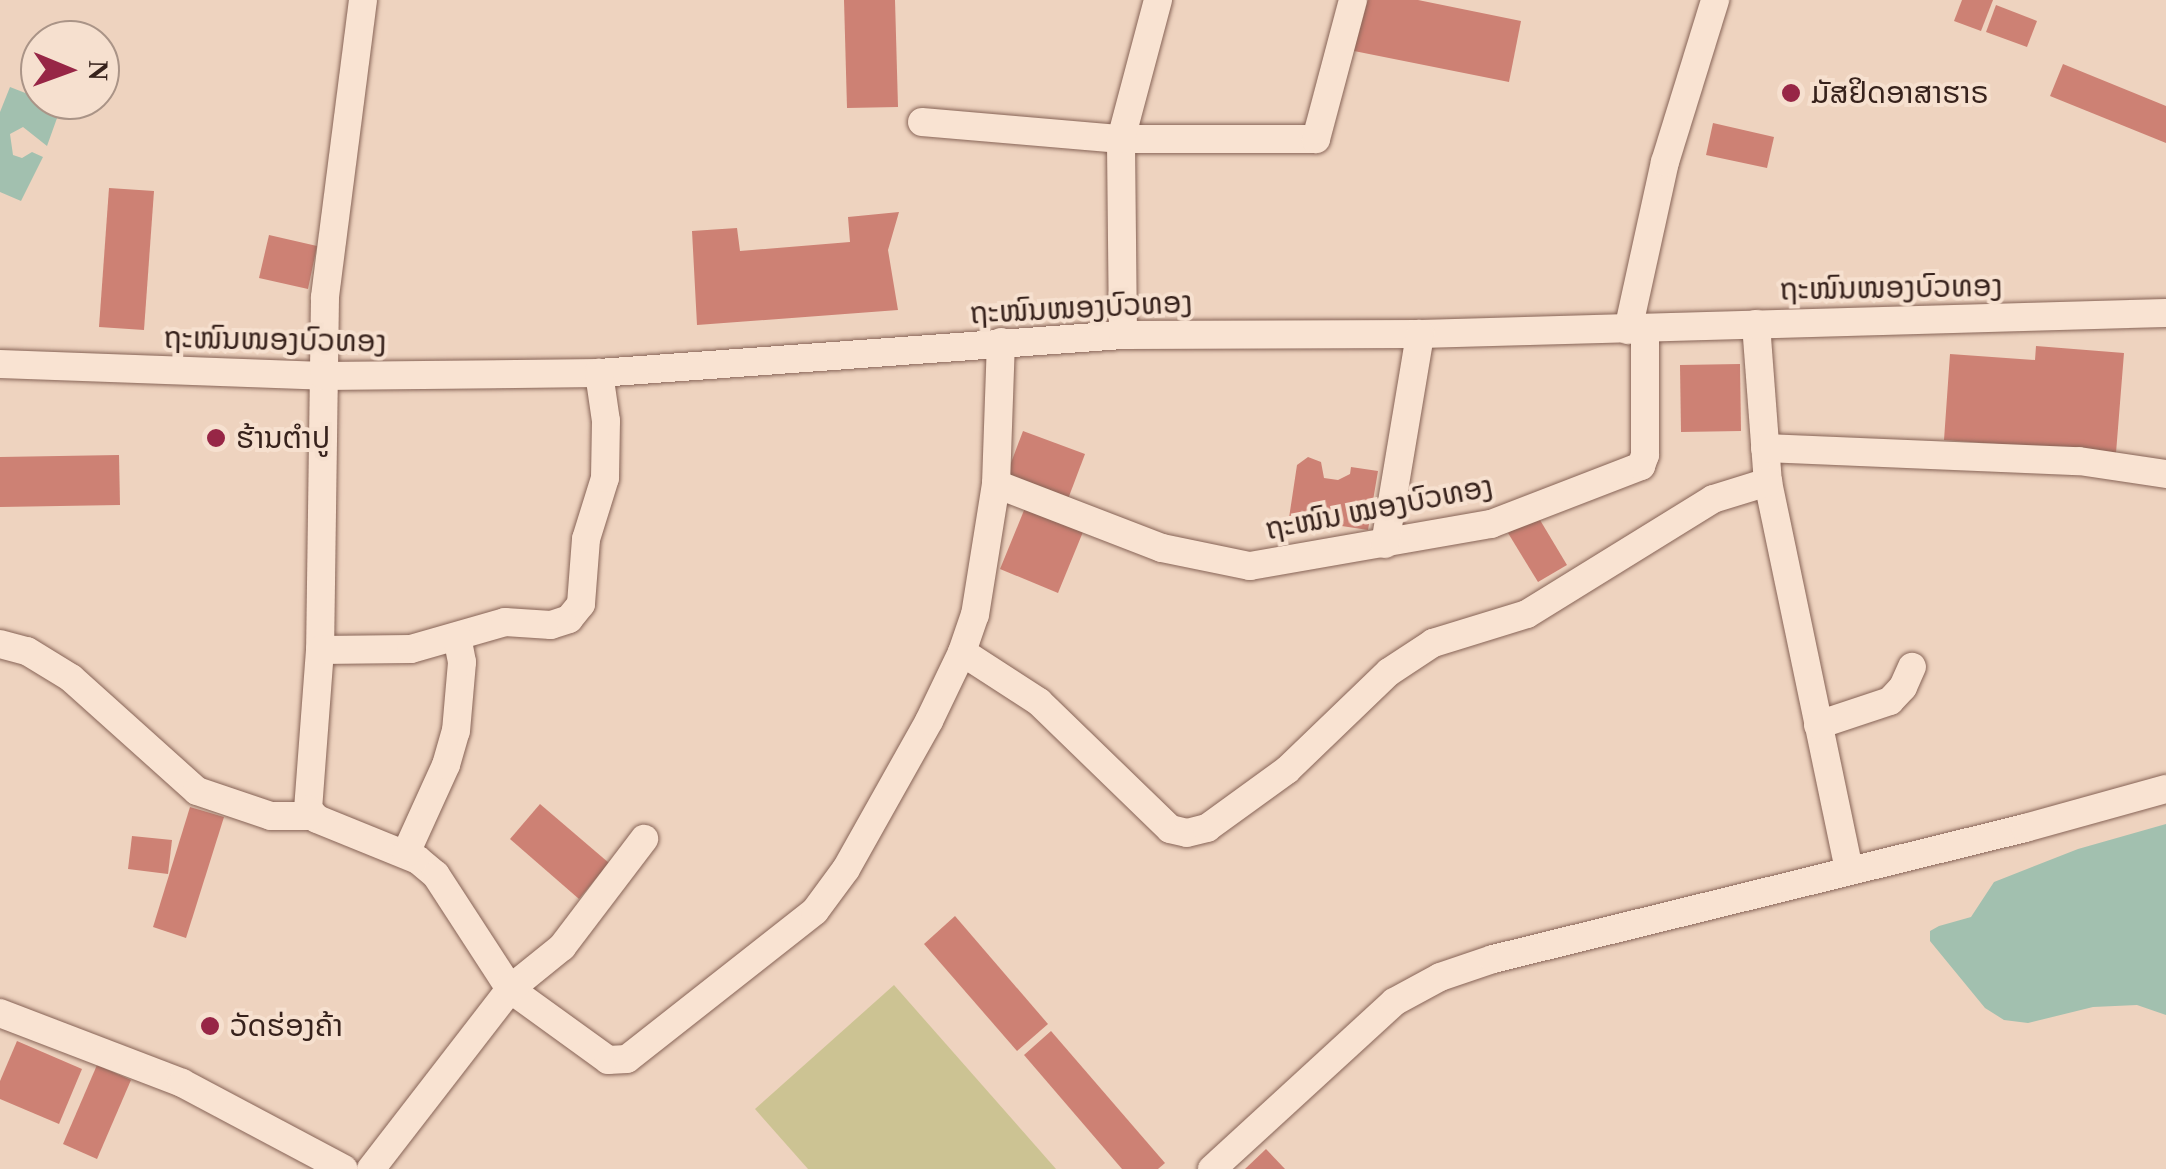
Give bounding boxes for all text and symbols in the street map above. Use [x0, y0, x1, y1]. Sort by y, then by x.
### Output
north arrow [20, 20, 120, 120]
text: N [83, 60, 114, 81]
place label: ມັສຢິດອາສາຮາຣ [1811, 75, 1989, 111]
marker: ມັສຢິດອາສາຮາຣ [1780, 82, 1802, 104]
street label: ຖະໜົນໜອງບົວທອງ [1779, 268, 2003, 308]
street label: ຖະໜົນໜອງບົວທອງ [969, 284, 1193, 332]
street label: ຖະໜົນໜອງບົວທອງ [163, 320, 387, 360]
place label: ຮ້ານຕຳປູ [236, 420, 330, 456]
marker: ຮ້ານຕຳປູ [205, 427, 227, 449]
street label: ຖະໜົນ ໝອງບົວທອງ [1262, 468, 1496, 548]
place label: ວັດຮ່ອງຄ້າ [230, 1008, 343, 1044]
marker: ວັດຮ່ອງຄ້າ [199, 1015, 221, 1037]

